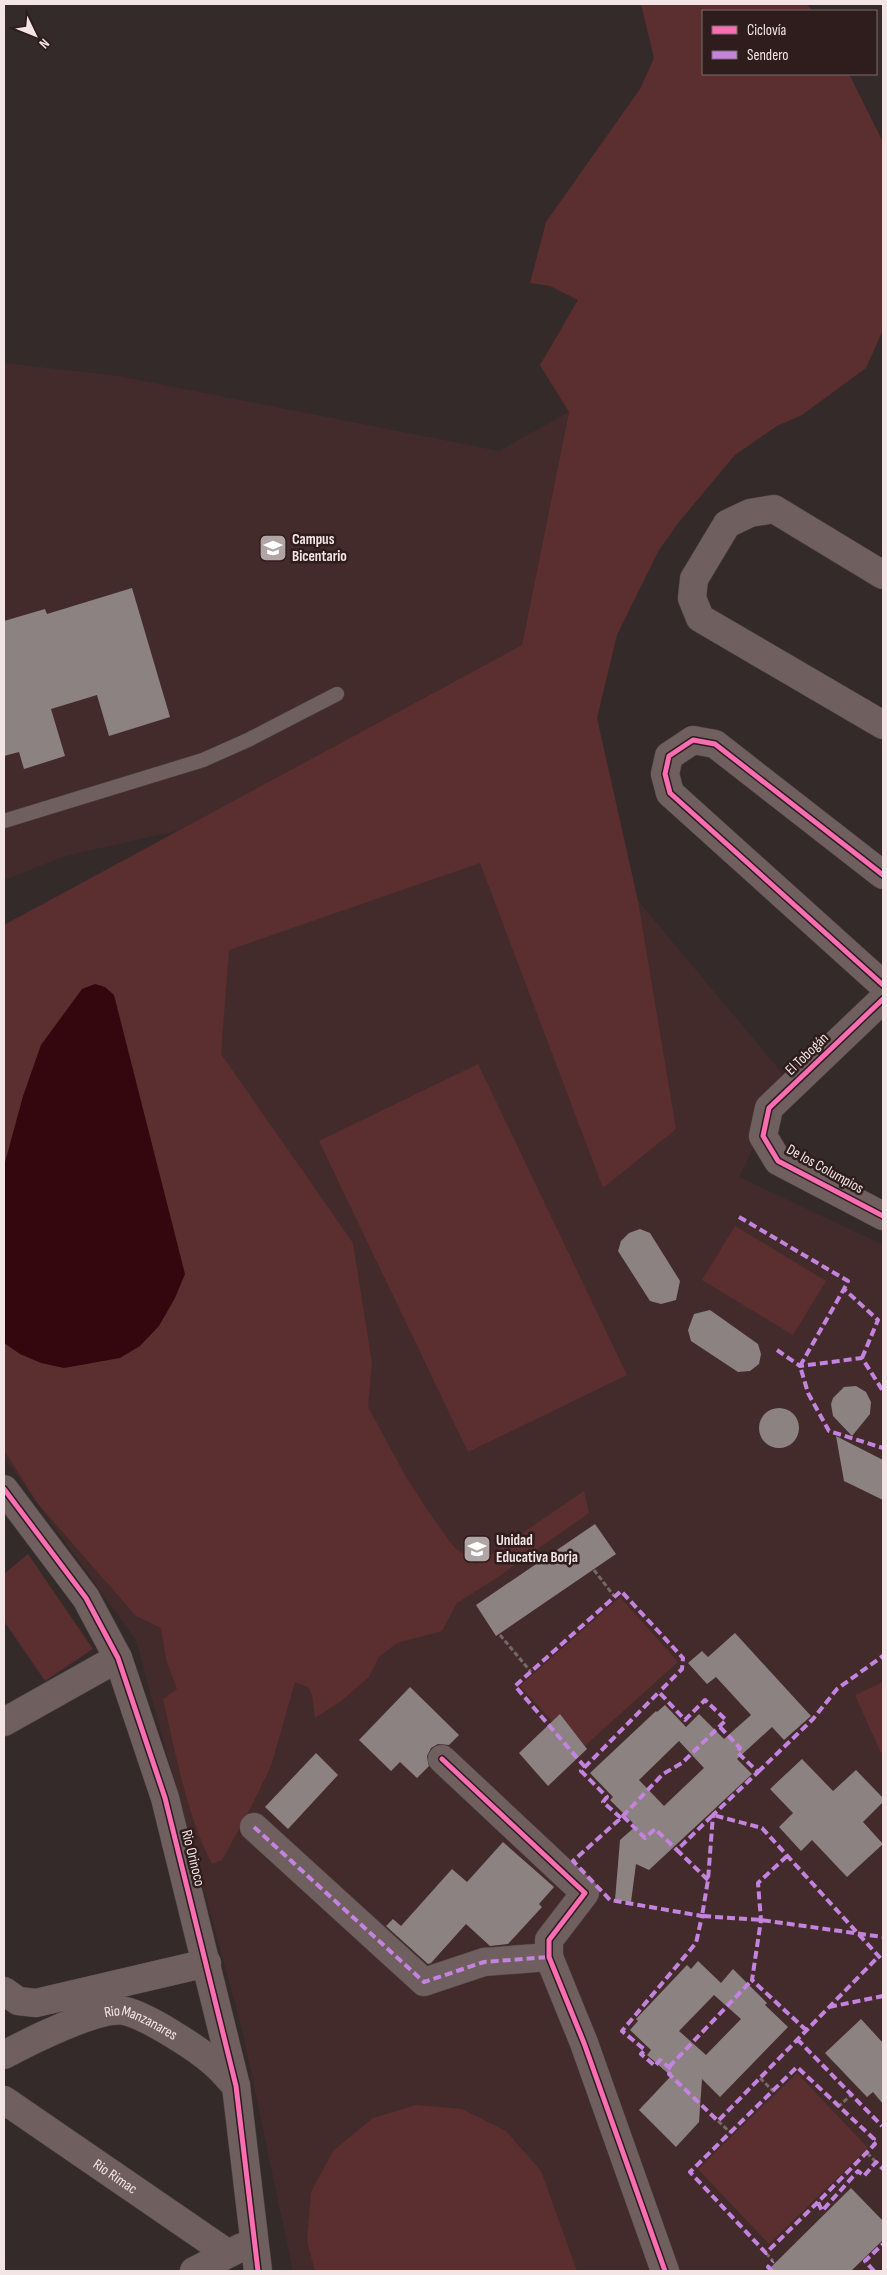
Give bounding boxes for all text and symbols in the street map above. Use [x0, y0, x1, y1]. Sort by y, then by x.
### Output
north arrow [10, 10, 60, 60]
legend [702, 10, 877, 75]
text: Ciclovía [747, 21, 787, 40]
text: N [35, 35, 53, 52]
text: Sendero [747, 46, 788, 65]
place label: Campus Bicentario [292, 530, 347, 566]
school or university icon: Campus Bicentario [258, 533, 288, 563]
street label: El Tobogán [781, 1029, 833, 1079]
street label: De los Columpios [783, 1140, 867, 1198]
place label: Unidad Educativa Borja [496, 1531, 578, 1567]
school or university icon: Unidad Educativa Borja [462, 1534, 492, 1564]
street label: Rio Orinoco [177, 1828, 209, 1888]
street label: Rio Manzanares [103, 2001, 181, 2044]
street label: Rio Rimac [90, 2155, 141, 2198]

